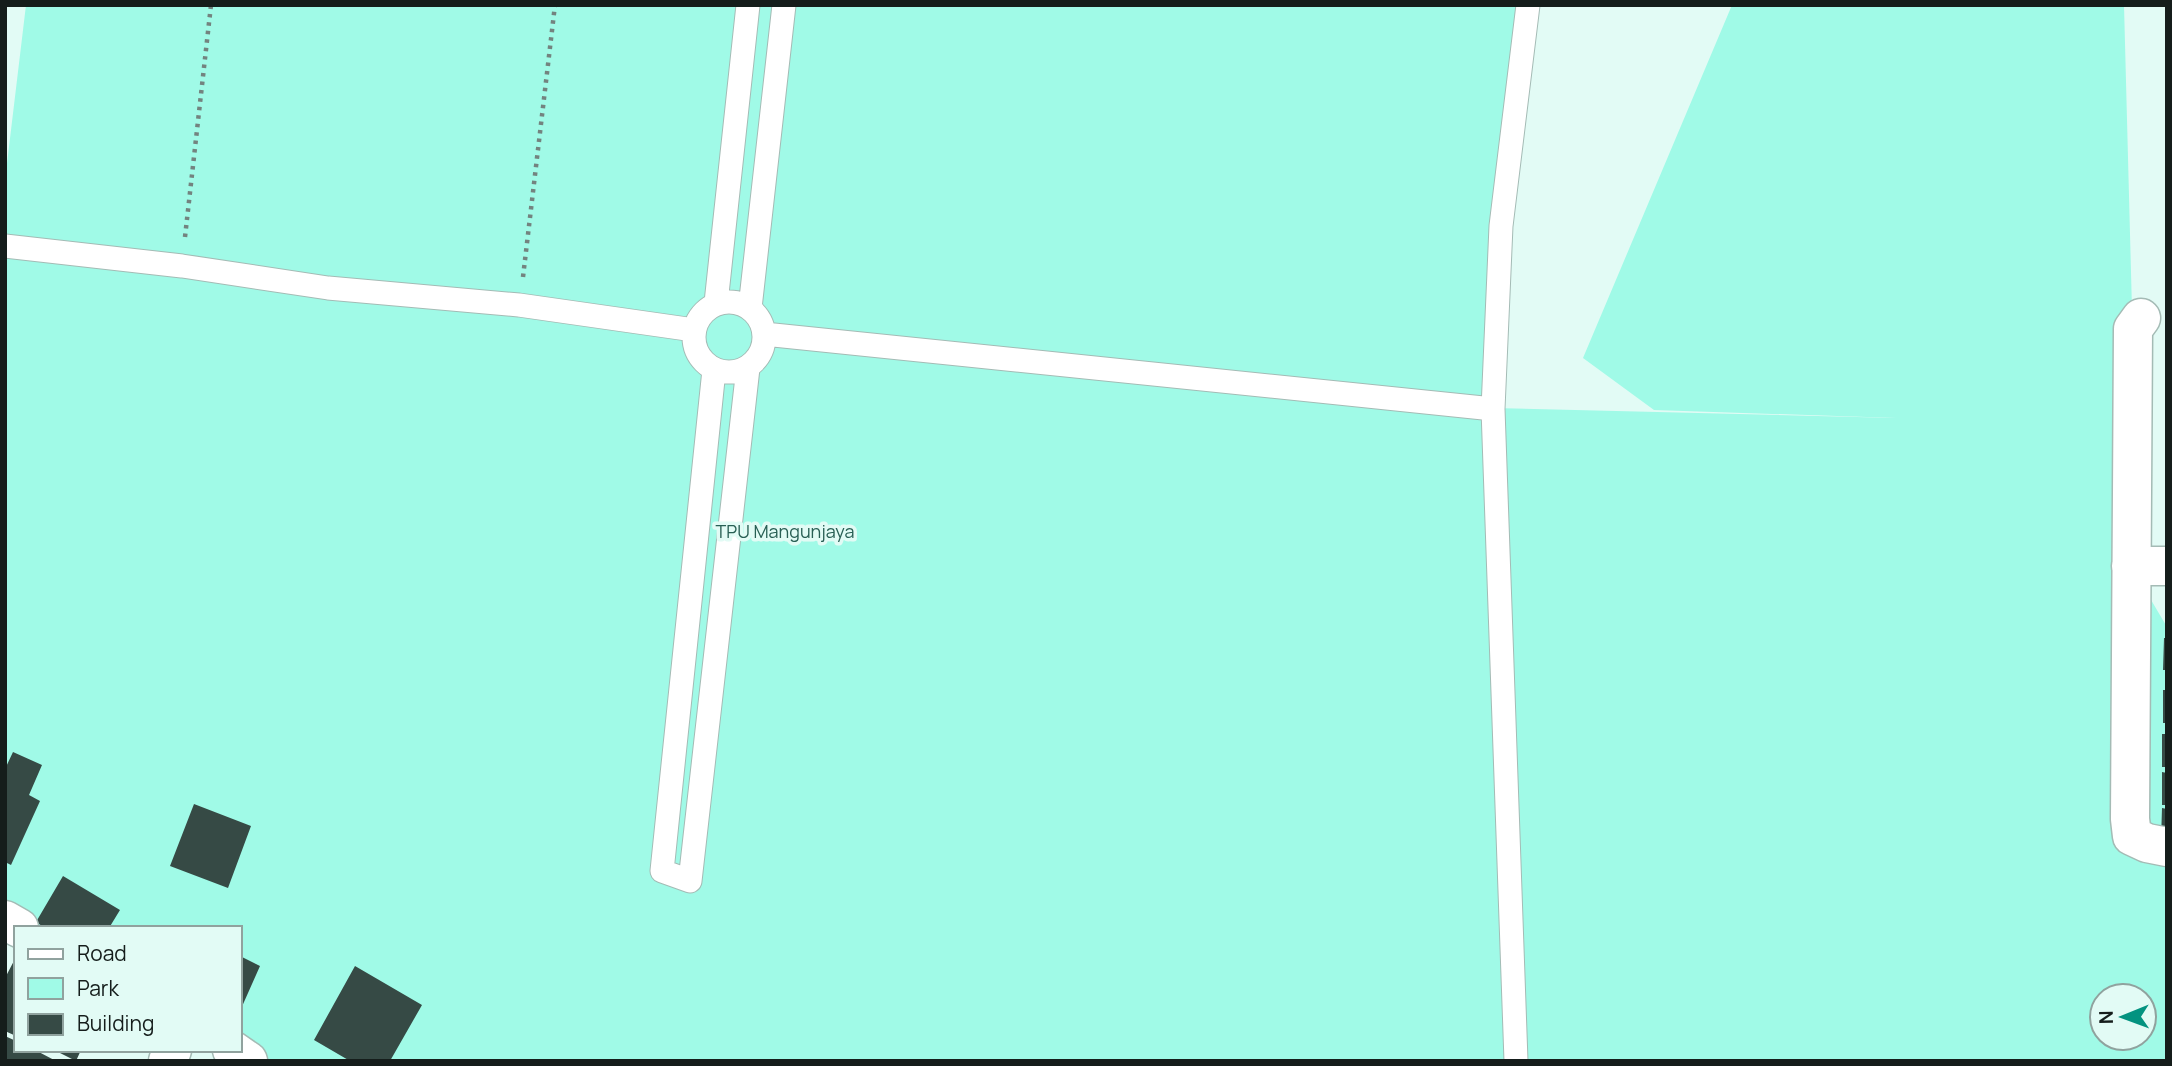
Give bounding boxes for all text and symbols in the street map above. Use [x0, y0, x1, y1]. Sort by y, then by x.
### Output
park label: TPU Mangunjaya [716, 519, 854, 543]
legend [14, 926, 242, 1052]
text: Road [77, 939, 127, 967]
text: Park [77, 974, 119, 1002]
north arrow [2088, 982, 2158, 1052]
text: Building [77, 1009, 154, 1037]
text: N [2093, 1010, 2119, 1024]

